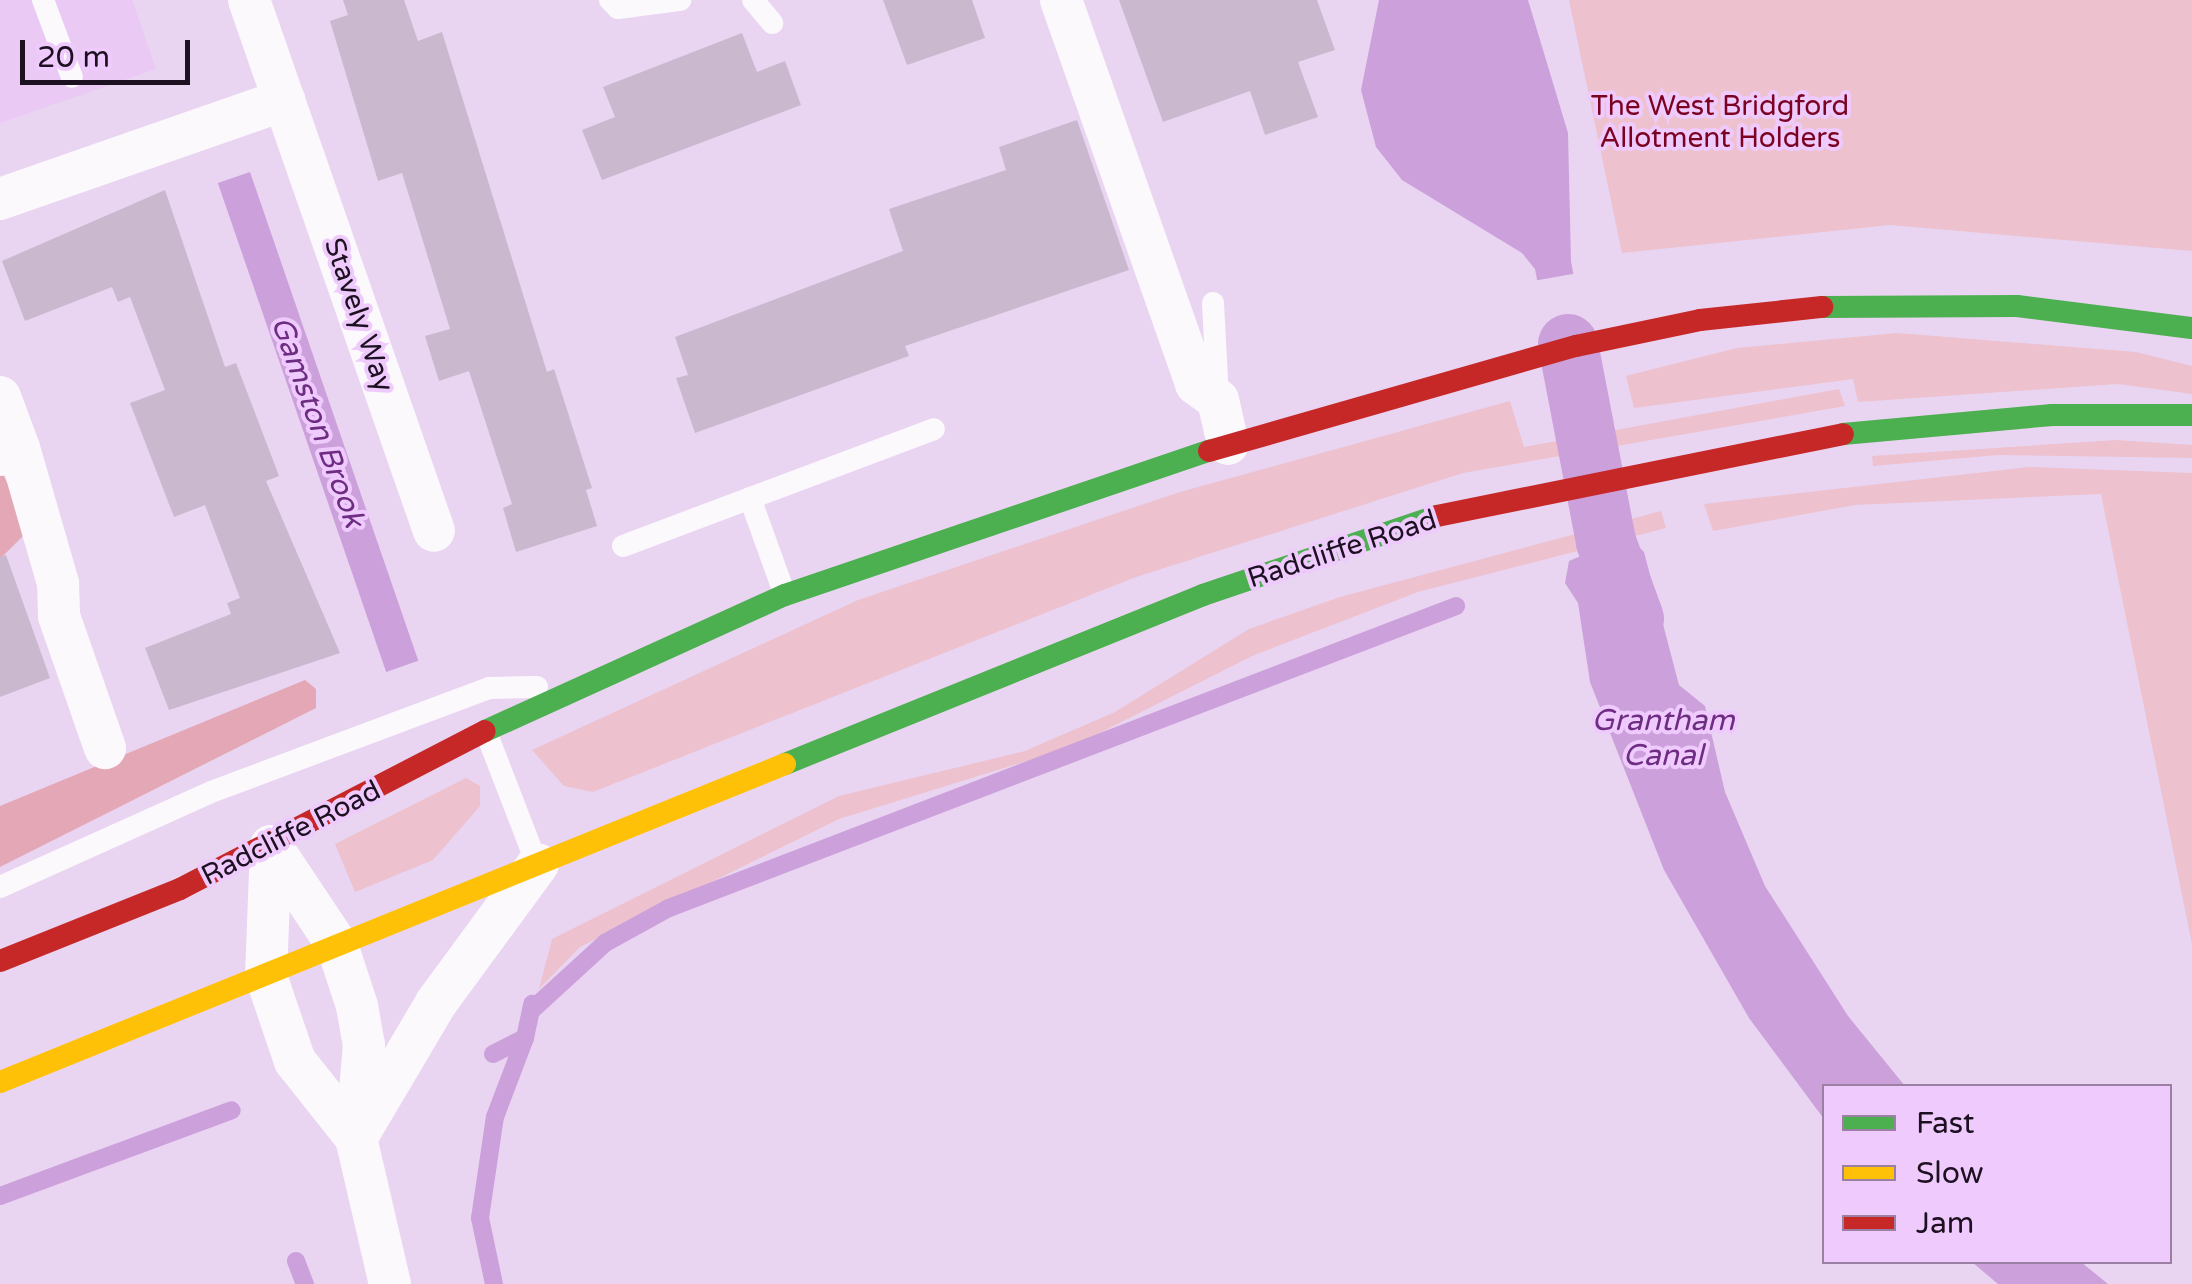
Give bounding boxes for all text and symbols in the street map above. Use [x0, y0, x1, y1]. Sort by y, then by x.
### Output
scale bar [25, 20, 195, 82]
text: 20 m [37, 39, 110, 76]
park label: The West Bridgford Allotment Holders [1591, 89, 1849, 155]
street label: Stavely Way [317, 234, 401, 396]
water label: Gamston Brook [262, 312, 372, 532]
street label: Radcliffe Road [1243, 503, 1441, 595]
water label: Grantham Canal [1591, 703, 1735, 774]
street label: Radcliffe Road [196, 773, 386, 893]
legend [1822, 1084, 2172, 1264]
text: Fast [1916, 1105, 1975, 1142]
text: Slow [1916, 1155, 1984, 1192]
text: Jam [1916, 1205, 1974, 1242]

